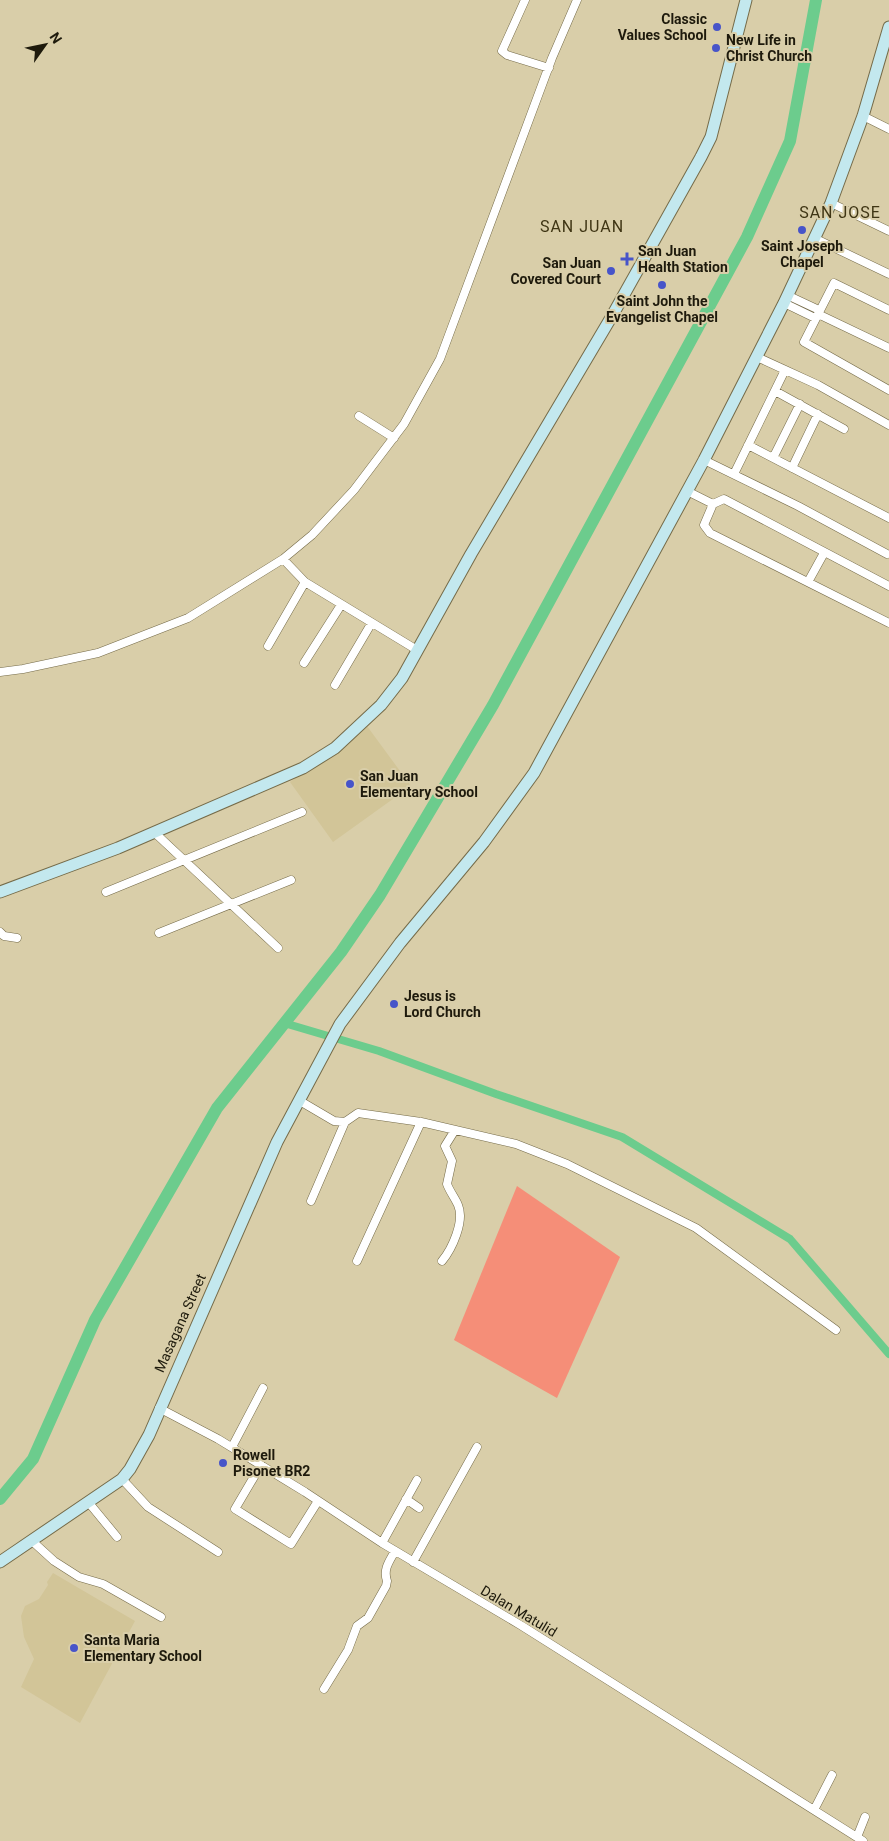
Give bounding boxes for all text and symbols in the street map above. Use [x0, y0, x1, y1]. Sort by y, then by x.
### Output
place label: Classic Values School [618, 11, 707, 43]
north arrow [20, 20, 70, 70]
marker: Classic Values School [711, 21, 723, 33]
text: N [46, 29, 65, 46]
place label: New Life in Christ Church [726, 32, 812, 64]
marker: New Life in Christ Church [710, 42, 722, 54]
district label: SAN JOSE [799, 203, 881, 222]
district label: SAN JUAN [540, 217, 624, 236]
marker: Saint Joseph Chapel [796, 224, 808, 236]
place label: Saint Joseph Chapel [761, 238, 843, 270]
place label: San Juan Health Station [638, 243, 728, 275]
marker: San Juan Health Station [620, 252, 634, 266]
place label: San Juan Covered Court [510, 255, 601, 287]
marker: San Juan Covered Court [605, 265, 617, 277]
marker: Saint John the Evangelist Chapel [656, 279, 668, 291]
place label: Saint John the Evangelist Chapel [606, 293, 718, 325]
place label: San Juan Elementary School [360, 768, 478, 800]
marker: San Juan Elementary School [344, 778, 356, 790]
place label: Jesus is Lord Church [404, 988, 481, 1020]
marker: Jesus is Lord Church [388, 998, 400, 1010]
street label: Masagana Street [151, 1271, 209, 1375]
place label: Rowell Pisonet BR2 [233, 1447, 310, 1479]
marker: Rowell Pisonet BR2 [217, 1457, 229, 1469]
street label: Dalan Matulid [478, 1582, 560, 1640]
place label: Santa Maria Elementary School [84, 1632, 202, 1664]
marker: Santa Maria Elementary School [68, 1642, 80, 1654]

